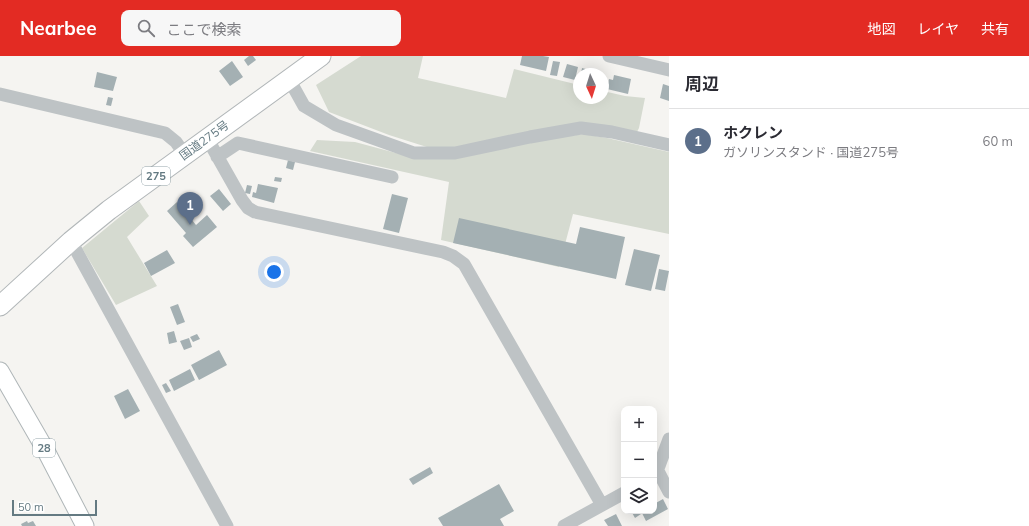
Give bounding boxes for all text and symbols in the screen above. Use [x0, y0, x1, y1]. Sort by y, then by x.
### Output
search box [121, 10, 401, 46]
text: Nearbee [20, 16, 97, 40]
icon: search [135, 17, 157, 39]
text: ここで検索 [167, 20, 242, 39]
text: 地図 [867, 20, 895, 38]
text: レイヤ [917, 20, 959, 38]
text: 共有 [981, 20, 1009, 38]
north arrow [573, 68, 609, 104]
text: 周辺 [685, 73, 719, 94]
street label: 国道275号 [176, 117, 232, 163]
text: ホクレン [723, 123, 783, 142]
text: 1 [694, 133, 702, 149]
text: 60 m [983, 133, 1013, 149]
text: ガソリンスタンド · 国道275号 [723, 144, 899, 160]
road number: 275 [142, 167, 170, 185]
pin: 1 [177, 192, 203, 225]
your location [264, 262, 284, 282]
map controls [621, 406, 657, 514]
button: + [621, 406, 657, 442]
road number: 28 [33, 439, 55, 457]
button: − [621, 442, 657, 478]
button: layers [621, 478, 657, 514]
scale bar [12, 498, 97, 517]
text: 50 m [18, 500, 44, 514]

